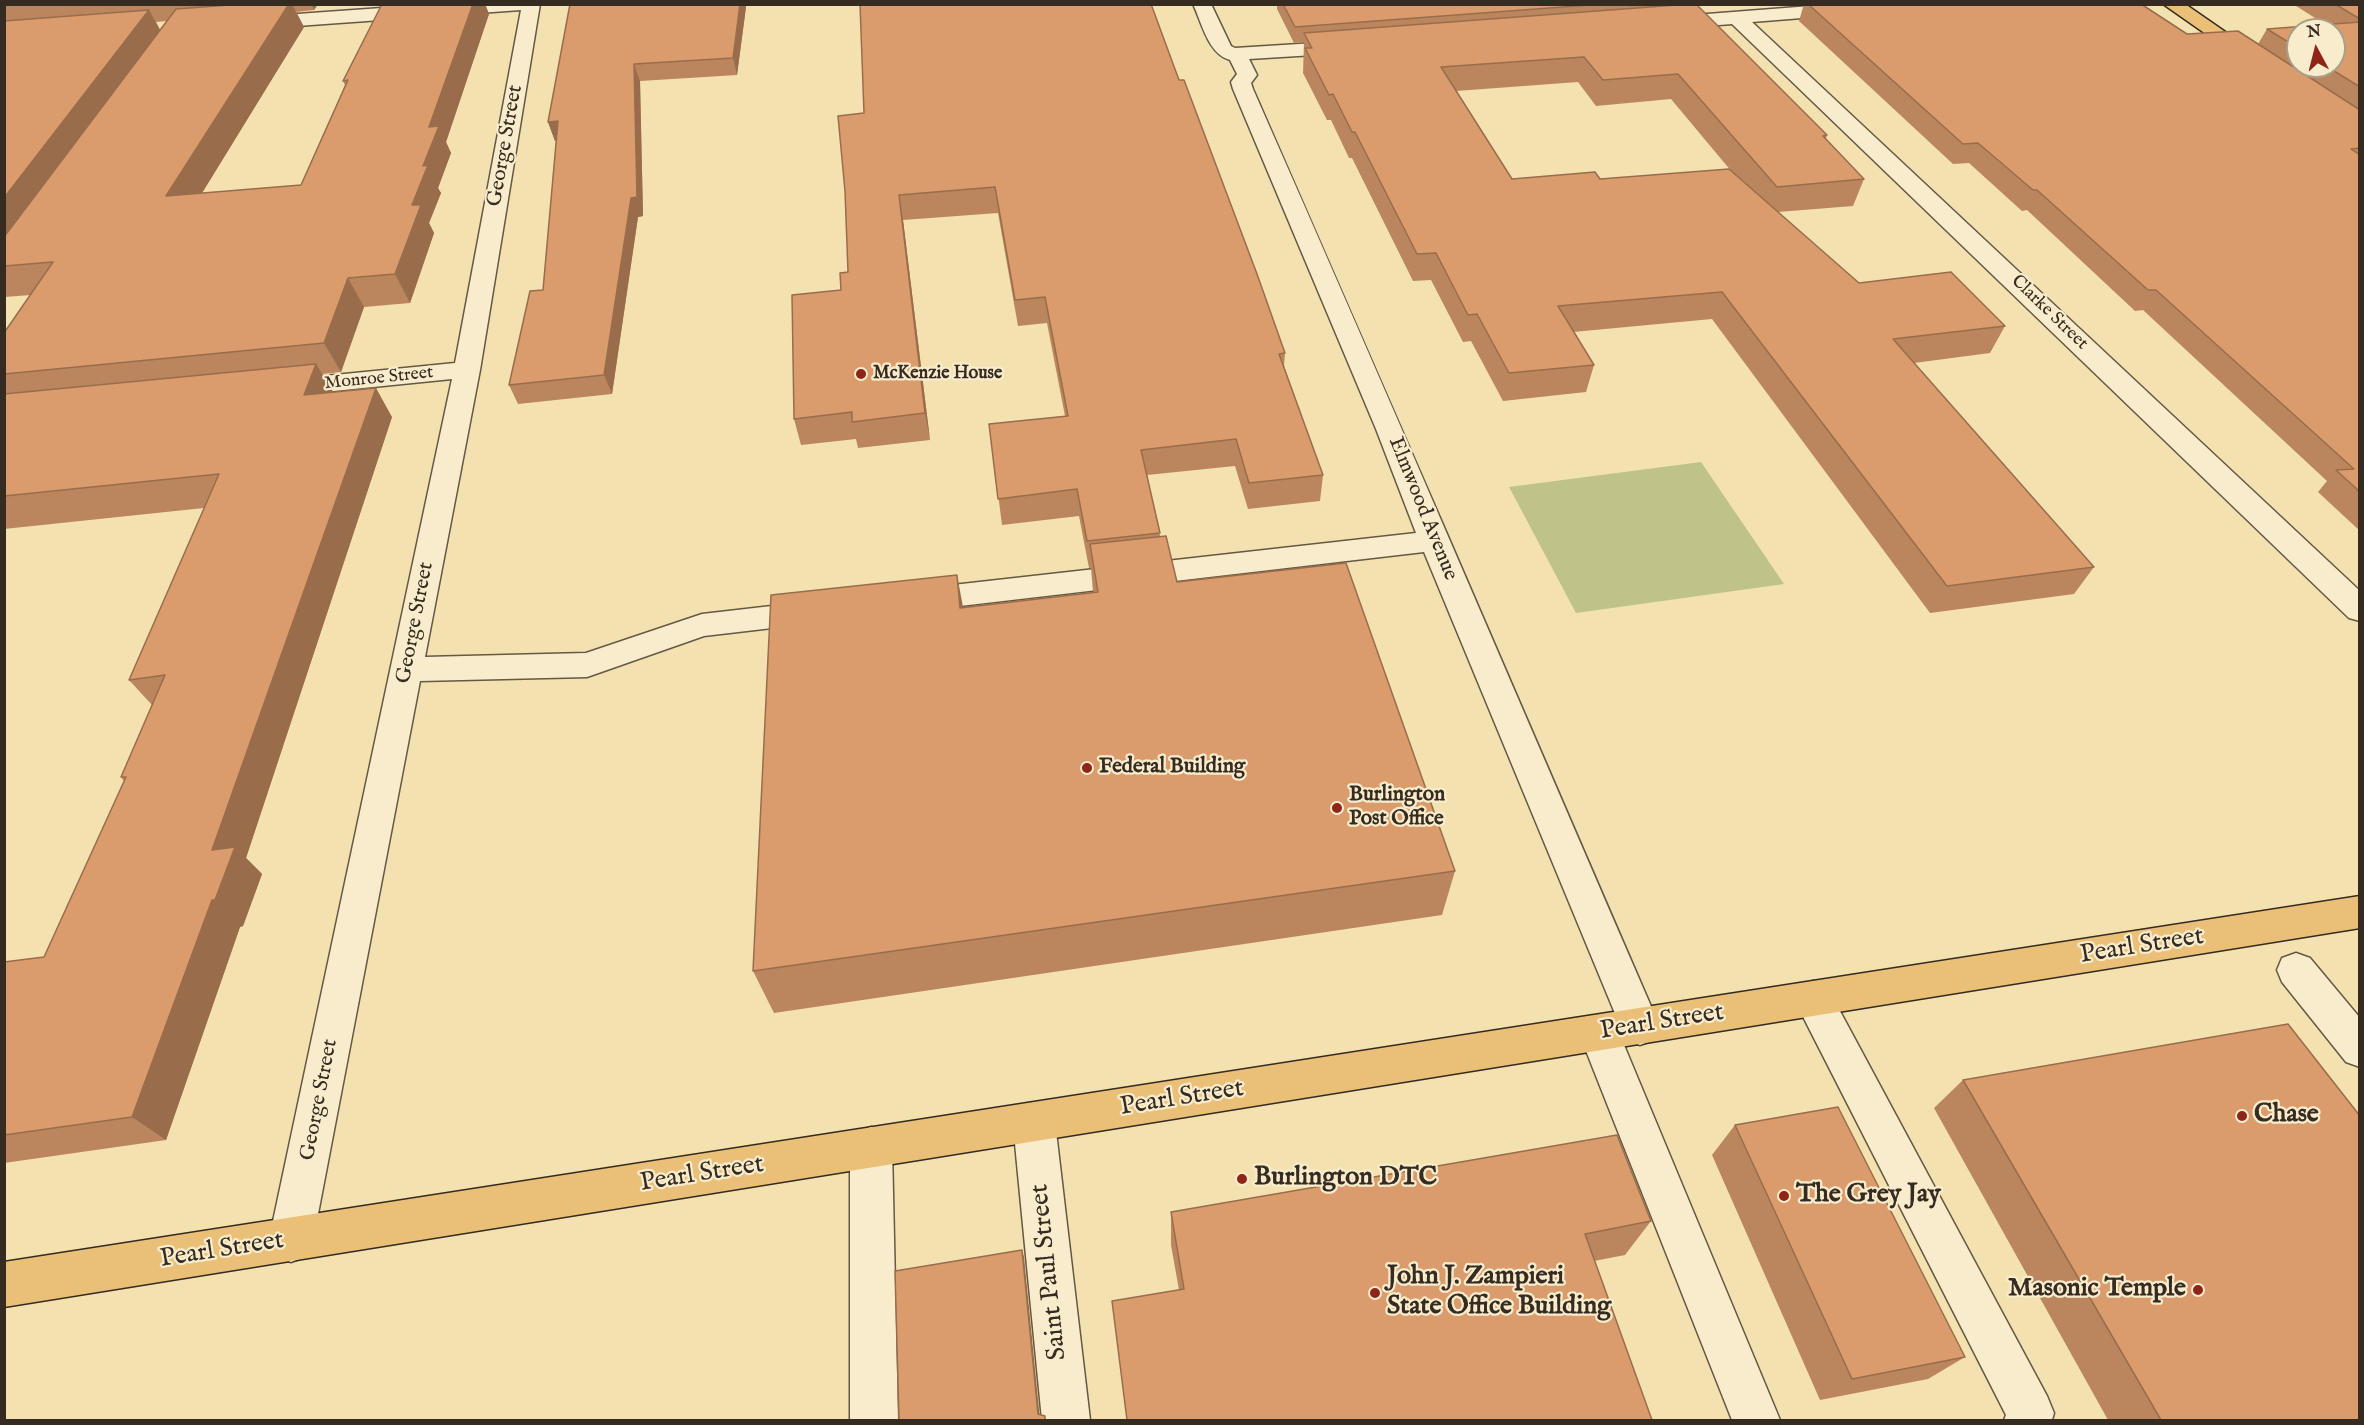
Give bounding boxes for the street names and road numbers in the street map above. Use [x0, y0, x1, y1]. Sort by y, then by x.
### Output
street label: George Street [483, 83, 529, 209]
street label: Clarke Street [2006, 271, 2092, 355]
street label: Monroe Street [324, 363, 434, 395]
street label: Elmwood Avenue [1382, 434, 1462, 584]
street label: George Street [392, 560, 440, 686]
street label: Pearl Street [2078, 922, 2206, 972]
street label: Pearl Street [1598, 998, 1726, 1048]
street label: George Street [296, 1037, 344, 1163]
street label: Pearl Street [1118, 1074, 1246, 1124]
street label: Pearl Street [638, 1150, 766, 1200]
street label: Saint Paul Street [1025, 1182, 1075, 1362]
street label: Pearl Street [158, 1226, 286, 1276]

